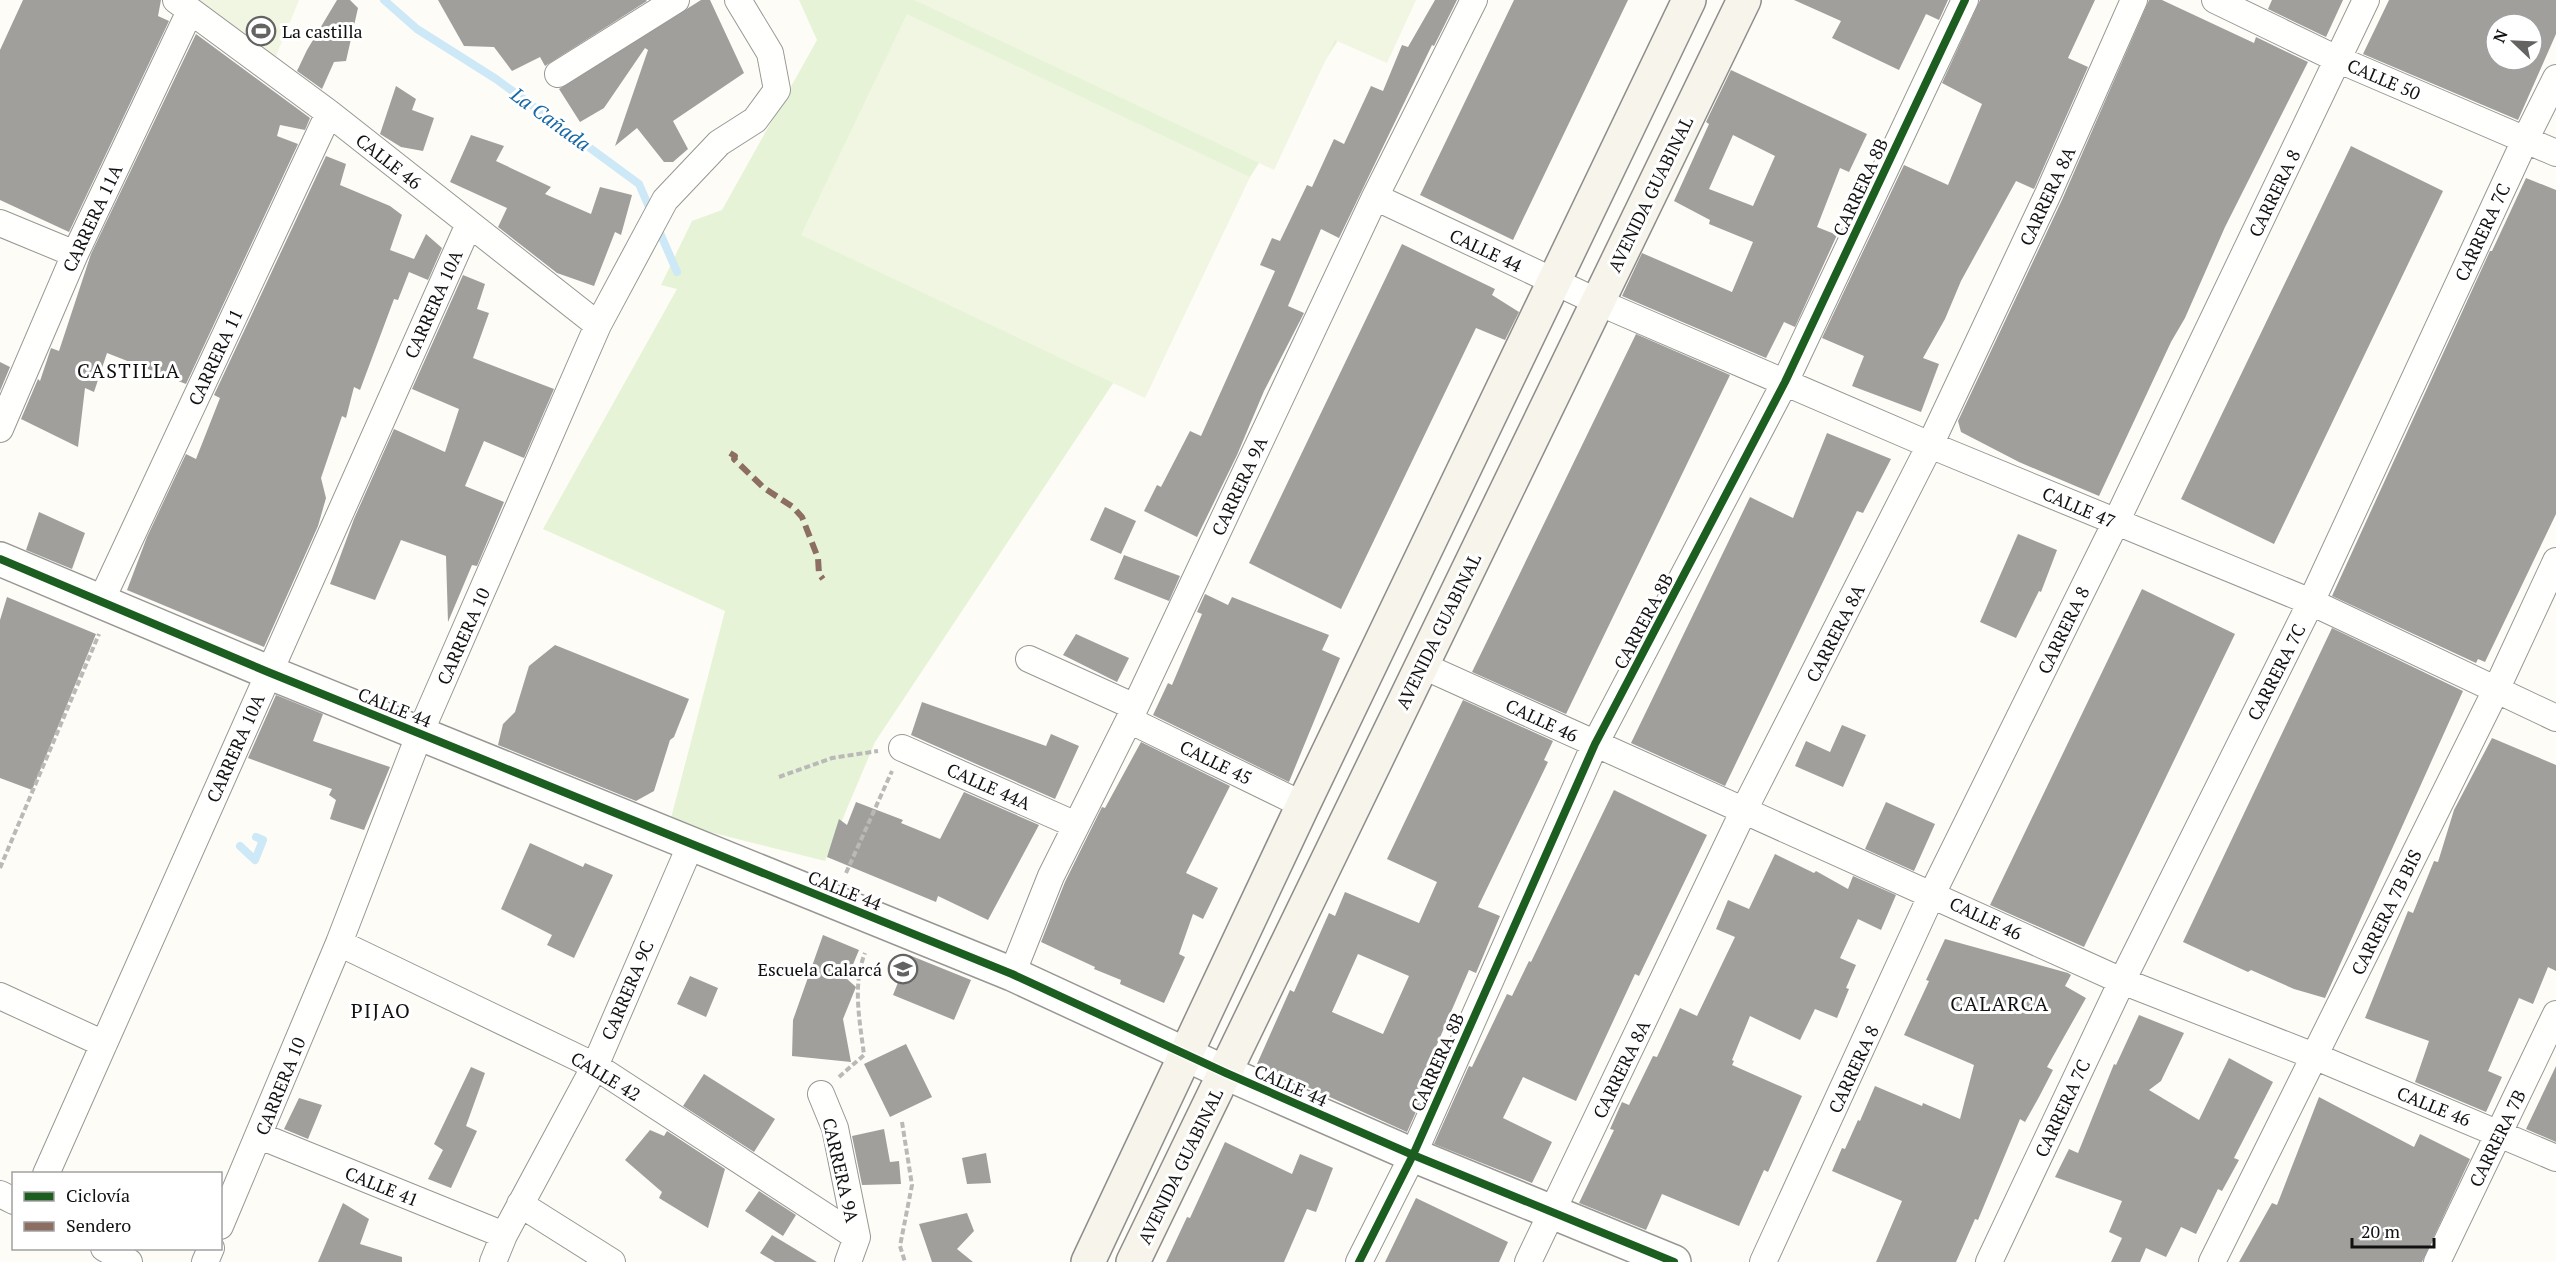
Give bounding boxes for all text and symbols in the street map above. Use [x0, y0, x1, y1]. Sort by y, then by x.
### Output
north arrow [2484, 12, 2544, 72]
sports icon: La castilla [245, 15, 277, 47]
place label: La castilla [282, 19, 363, 43]
text: N [2488, 26, 2513, 46]
street label: CALLE 50 [2344, 53, 2424, 105]
water label: La Cañada [505, 80, 596, 157]
street label: AVENIDA GUABINAL [1602, 112, 1698, 276]
street label: CALLE 46 [351, 128, 427, 194]
street label: CARRERA 8B [1827, 134, 1893, 240]
street label: CARRERA 8A [2014, 142, 2081, 249]
street label: CARRERA 8 [2243, 145, 2305, 241]
street label: CARRERA 11A [57, 160, 128, 276]
street label: CARRERA 7C [2449, 179, 2515, 285]
street label: CALLE 44 [1446, 223, 1526, 277]
street label: CARRERA 10A [398, 245, 468, 362]
street label: CARRERA 11 [182, 305, 248, 409]
district label: CASTILLA [77, 357, 181, 384]
street label: CARRERA 9A [1206, 432, 1273, 539]
street label: CALLE 47 [2039, 481, 2119, 533]
street label: AVENIDA GUABINAL [1390, 549, 1486, 713]
street label: CARRERA 8B [1608, 569, 1678, 673]
street label: CARRERA 8A [1800, 579, 1870, 686]
street label: CARRERA 8 [2032, 582, 2094, 678]
street label: CARRERA 10 [431, 584, 495, 688]
street label: CARRERA 7C [2241, 620, 2311, 724]
street label: CALLE 44 [355, 681, 436, 733]
street label: CARRERA 10A [200, 689, 270, 806]
street label: CALLE 46 [1502, 693, 1582, 747]
street label: CALLE 45 [1176, 734, 1256, 790]
street label: CALLE 44A [943, 757, 1035, 815]
street label: CARRERA 7B BIS [2345, 845, 2427, 979]
street label: CALLE 44 [805, 864, 886, 916]
street label: CALLE 46 [1946, 891, 2026, 945]
street label: CARRERA 9C [595, 937, 659, 1043]
school or university icon: Escuela Calarcá [887, 953, 919, 985]
place label: Escuela Calarcá [757, 957, 882, 981]
district label: CALARCA [1950, 990, 2050, 1017]
district label: PIJAO [351, 997, 411, 1024]
street label: CARRERA 8B [1405, 1009, 1469, 1115]
street label: CARRERA 8A [1587, 1015, 1655, 1122]
street label: CARRERA 8 [1822, 1021, 1884, 1117]
street label: CARRERA 10 [249, 1033, 311, 1139]
street label: CALLE 42 [567, 1046, 645, 1106]
street label: CARRERA 7C [2029, 1055, 2095, 1161]
street label: CALLE 44 [1251, 1058, 1332, 1112]
street label: CALLE 46 [2394, 1080, 2475, 1132]
street label: AVENIDA GUABINAL [1132, 1084, 1228, 1248]
street label: CARRERA 7B [2463, 1085, 2531, 1191]
street label: CARRERA 9A [817, 1115, 865, 1225]
street label: CALLE 41 [342, 1160, 422, 1212]
legend [12, 1172, 222, 1250]
text: Ciclovía [66, 1183, 130, 1207]
scale bar [2352, 1211, 2434, 1249]
text: Sendero [66, 1213, 131, 1237]
text: 20 m [2361, 1219, 2401, 1243]

